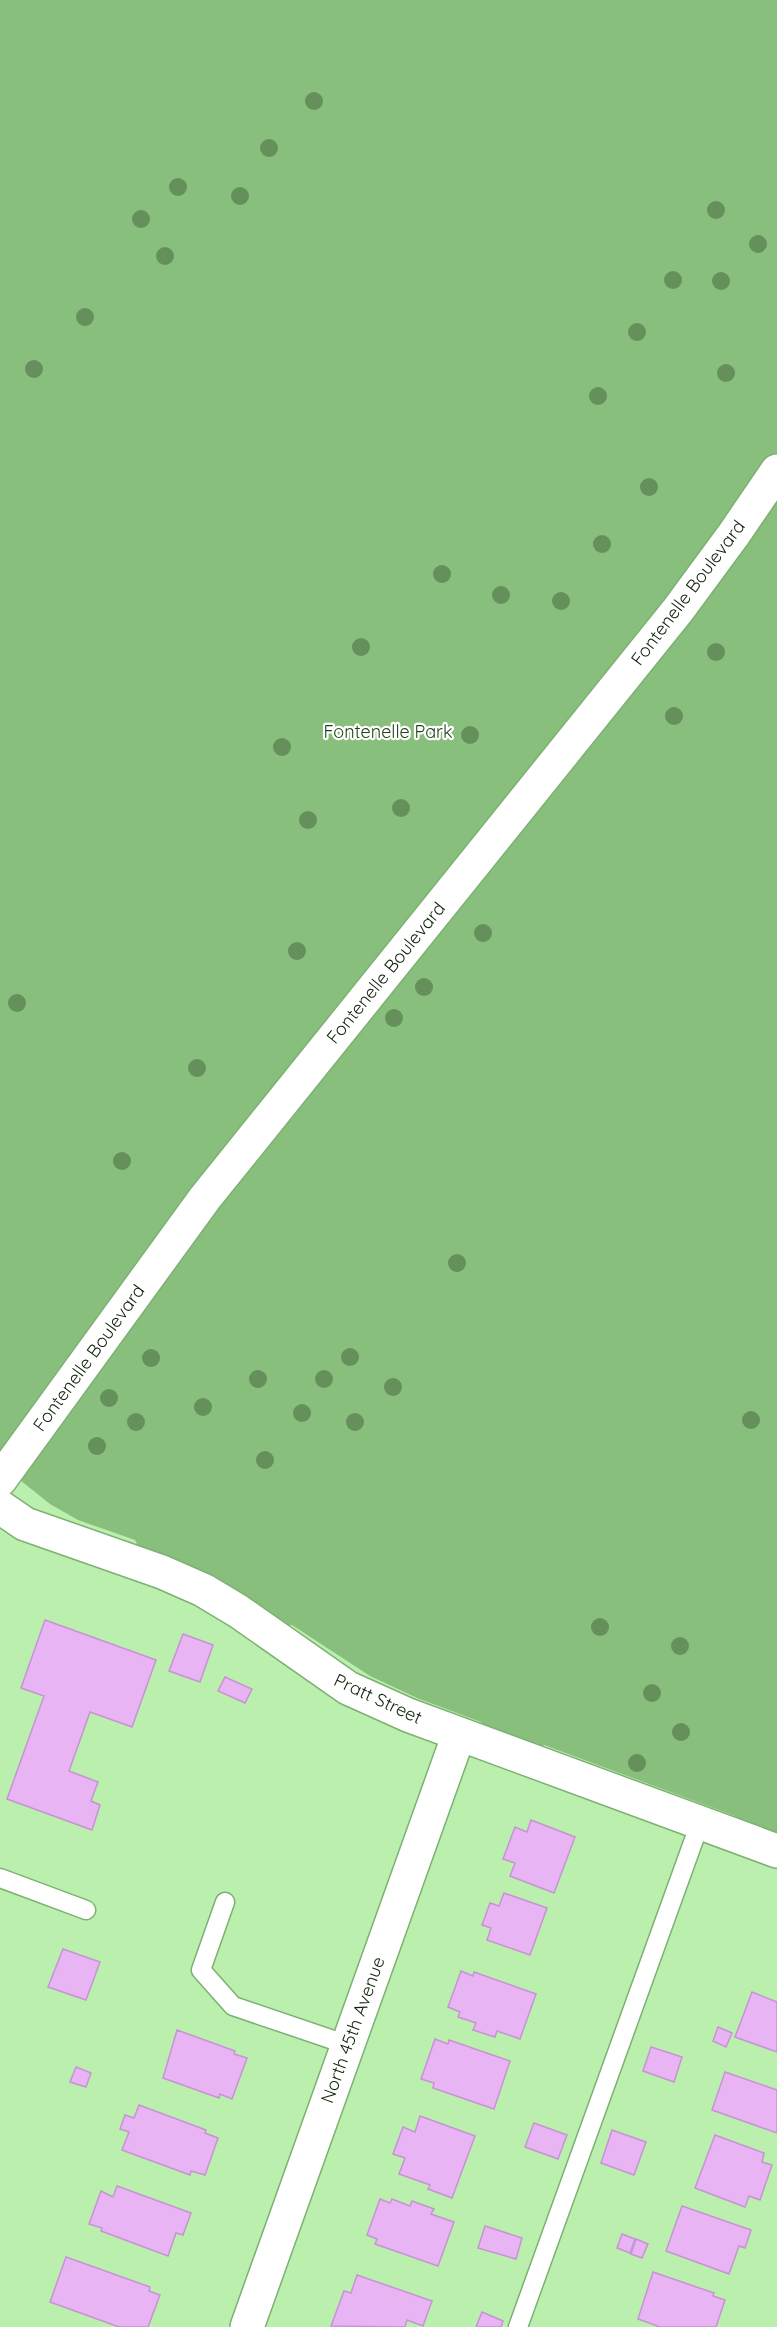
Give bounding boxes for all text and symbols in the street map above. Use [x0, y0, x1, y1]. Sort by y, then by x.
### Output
street label: Fontenelle Boulevard [626, 516, 750, 670]
park label: Fontenelle Park [323, 720, 453, 743]
street label: Fontenelle Boulevard [321, 897, 450, 1048]
street label: Fontenelle Boulevard [28, 1280, 150, 1436]
street label: Pratt Street [330, 1668, 426, 1729]
street label: North 45th Avenue [315, 1953, 390, 2106]

